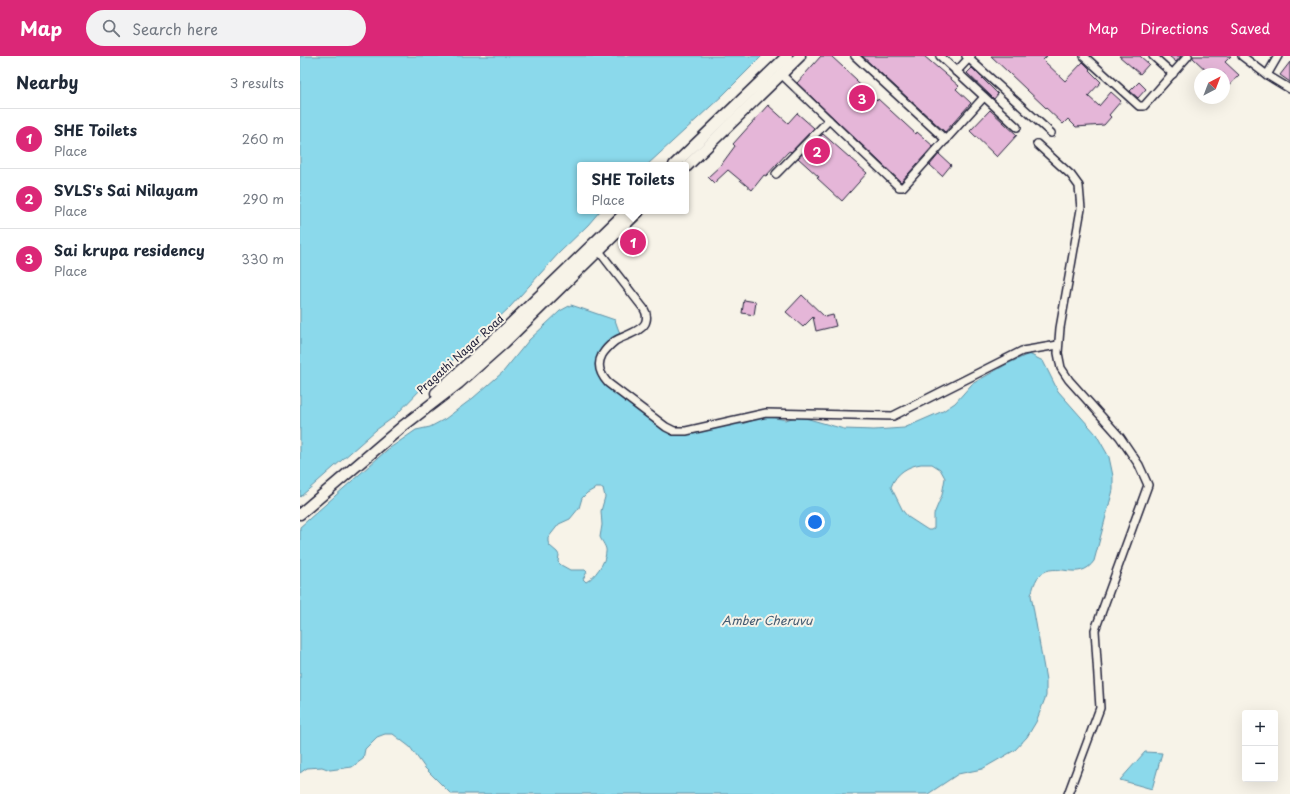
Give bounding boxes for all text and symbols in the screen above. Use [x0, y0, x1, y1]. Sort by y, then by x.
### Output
search box [86, 10, 366, 46]
text: Map [20, 14, 62, 42]
icon: search [100, 17, 122, 39]
text: Search here [132, 17, 218, 40]
text: Map [1088, 18, 1118, 39]
text: Directions [1140, 18, 1208, 39]
text: Saved [1230, 18, 1270, 39]
north arrow [1194, 68, 1230, 104]
text: Nearby [16, 69, 78, 95]
text: 3 results [230, 73, 284, 92]
pin: 3 [849, 83, 875, 113]
text: SHE Toilets [54, 118, 137, 141]
text: 1 [26, 129, 32, 148]
text: 260 m [242, 129, 284, 148]
pin: 2 [804, 136, 830, 166]
text: Place [54, 141, 87, 160]
popup [577, 162, 689, 214]
text: SHE Toilets [591, 167, 675, 190]
text: SVLS's Sai Nilayam [54, 178, 198, 201]
text: 2 [24, 189, 34, 208]
text: 290 m [243, 189, 284, 208]
text: Place [591, 190, 625, 209]
text: Place [54, 201, 87, 220]
pin: 1 [620, 227, 646, 257]
text: Sai krupa residency [54, 238, 205, 261]
text: 3 [25, 249, 33, 268]
text: 330 m [241, 249, 284, 268]
text: Place [54, 261, 87, 280]
street label: Pragathi Nagar Road [413, 310, 507, 398]
your location [805, 512, 825, 532]
water label: Amber Cheruvu [722, 611, 813, 629]
map controls [1242, 710, 1278, 782]
button: + [1242, 710, 1278, 746]
button: − [1242, 746, 1278, 782]

